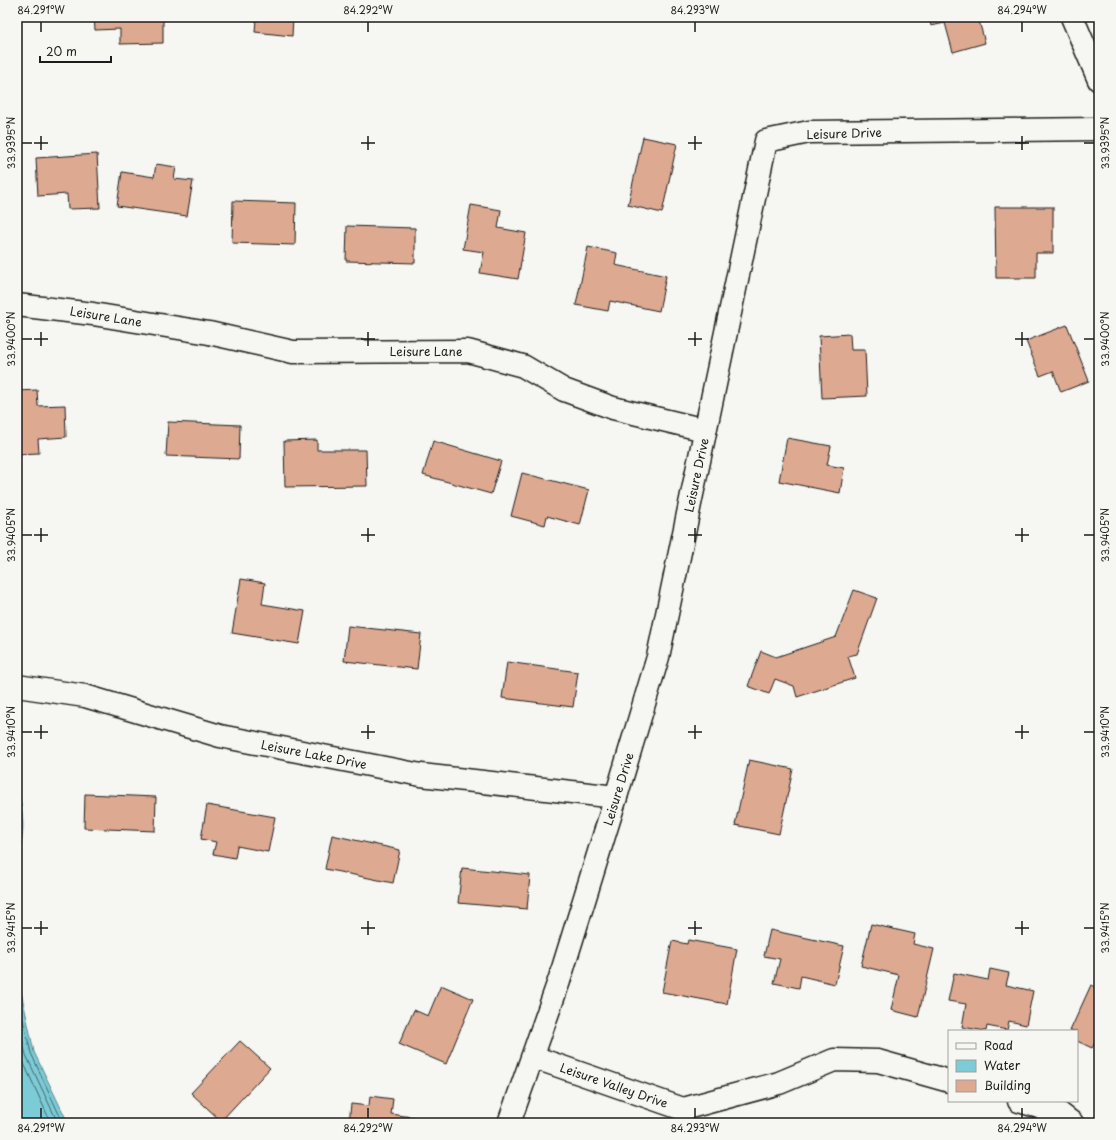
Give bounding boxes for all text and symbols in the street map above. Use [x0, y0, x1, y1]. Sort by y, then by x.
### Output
text: 84.291°W [17, 2, 66, 17]
text: 84.292°W [343, 2, 394, 17]
text: 84.293°W [670, 2, 720, 17]
text: 84.294°W [997, 2, 1047, 17]
scale bar [40, 38, 111, 64]
text: 20 m [46, 42, 77, 60]
text: 33.9395°N [3, 117, 18, 169]
text: 33.9395°N [1097, 117, 1112, 169]
street label: Leisure Drive [806, 123, 883, 143]
street label: Leisure Lane [69, 301, 144, 331]
text: 33.9400°N [3, 311, 18, 367]
text: 33.9400°N [1097, 311, 1112, 367]
street label: Leisure Lane [389, 342, 463, 360]
street label: Leisure Drive [679, 436, 713, 514]
text: 33.9405°N [3, 508, 18, 562]
text: 33.9405°N [1097, 508, 1112, 562]
text: 33.9410°N [3, 706, 18, 758]
text: 33.9410°N [1097, 706, 1112, 758]
street label: Leisure Lake Drive [260, 735, 368, 773]
street label: Leisure Drive [598, 750, 638, 828]
text: 33.9415°N [3, 902, 18, 953]
text: 33.9415°N [1097, 902, 1112, 953]
legend [948, 1030, 1078, 1102]
text: Road [984, 1036, 1013, 1054]
text: Water [984, 1056, 1021, 1074]
street label: Leisure Valley Drive [558, 1058, 670, 1112]
text: Building [984, 1076, 1031, 1094]
text: 84.291°W [17, 1120, 66, 1135]
text: 84.292°W [343, 1120, 394, 1135]
text: 84.293°W [670, 1120, 720, 1135]
text: 84.294°W [997, 1120, 1047, 1135]

